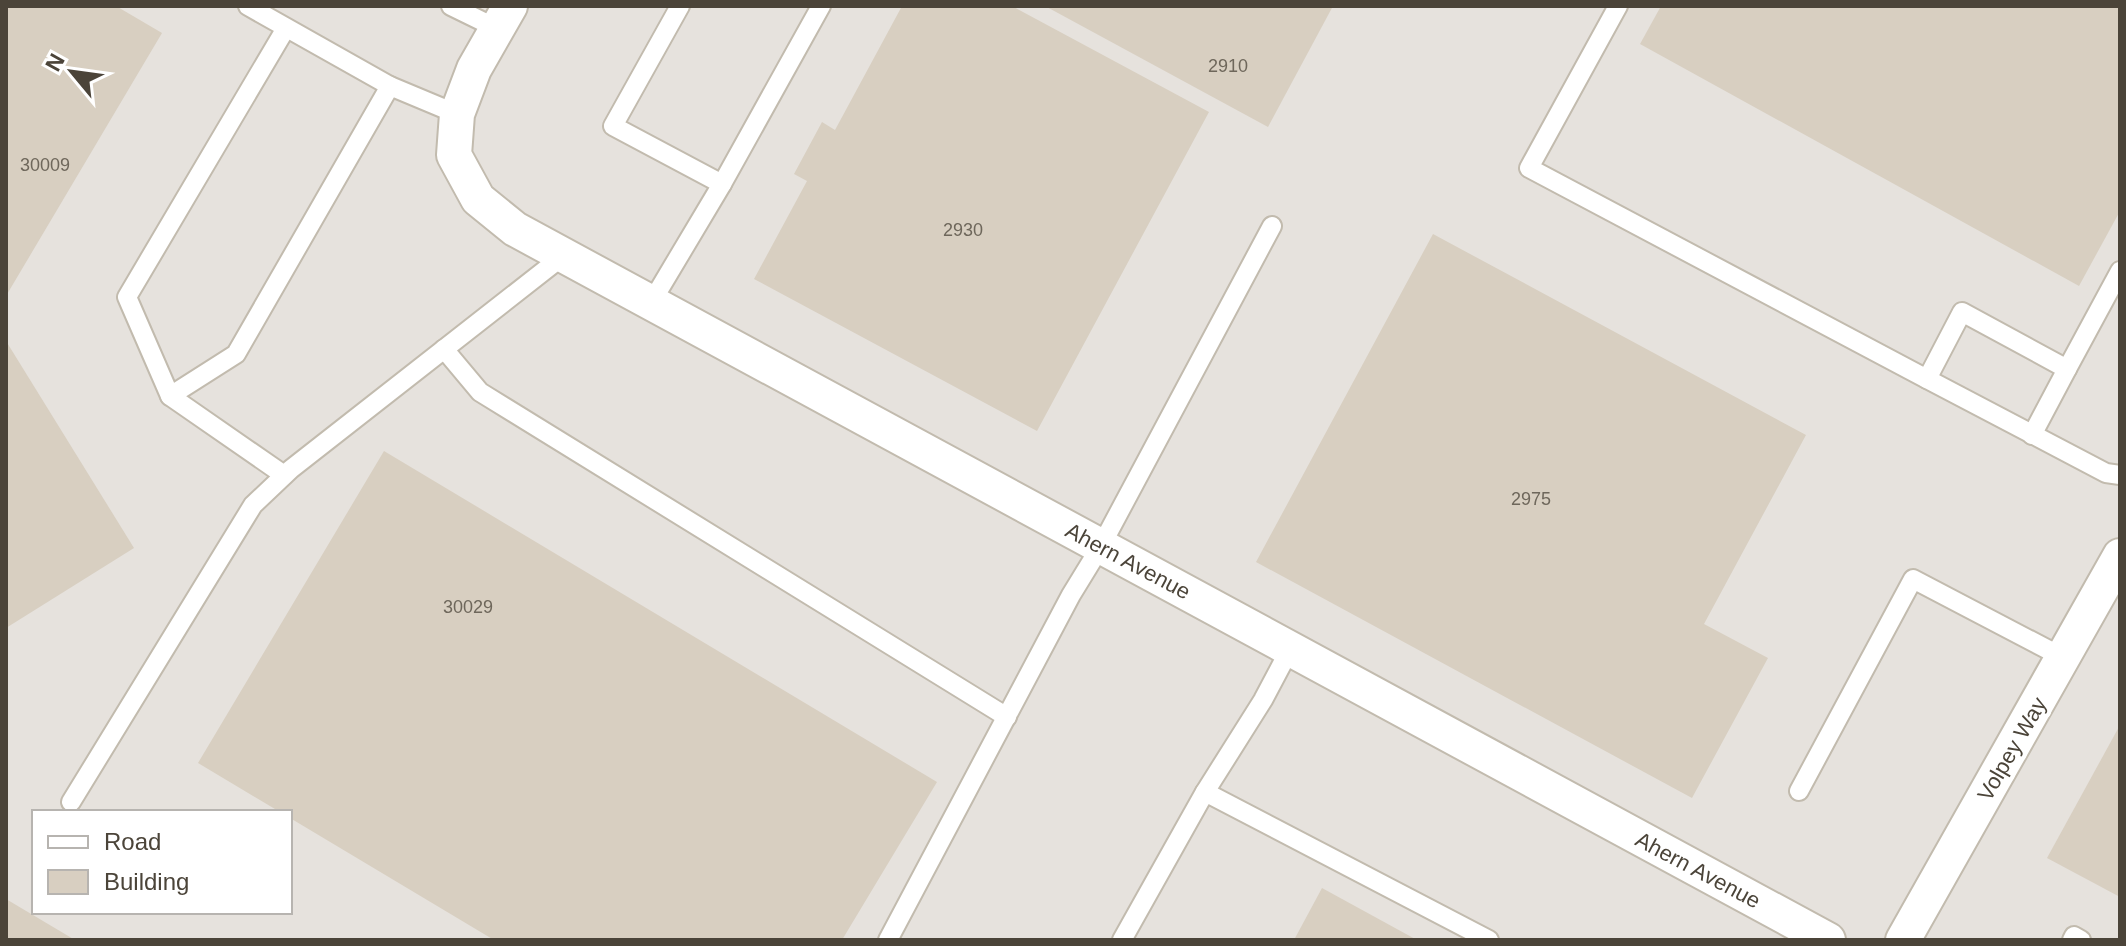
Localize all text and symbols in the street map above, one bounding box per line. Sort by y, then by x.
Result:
north arrow [32,32,112,112]
text: N [40,50,70,76]
house number: 2910 [1208,56,1248,76]
house number: 30009 [20,155,70,175]
house number: 2930 [943,220,983,240]
house number: 2975 [1511,489,1551,509]
street label: Ahern Avenue [1061,518,1195,604]
house number: 30029 [443,597,493,617]
street label: Volpey Way [1972,693,2052,805]
legend [32,810,292,914]
street label: Ahern Avenue [1631,827,1765,913]
text: Road [104,828,161,855]
text: Building [104,868,189,895]

